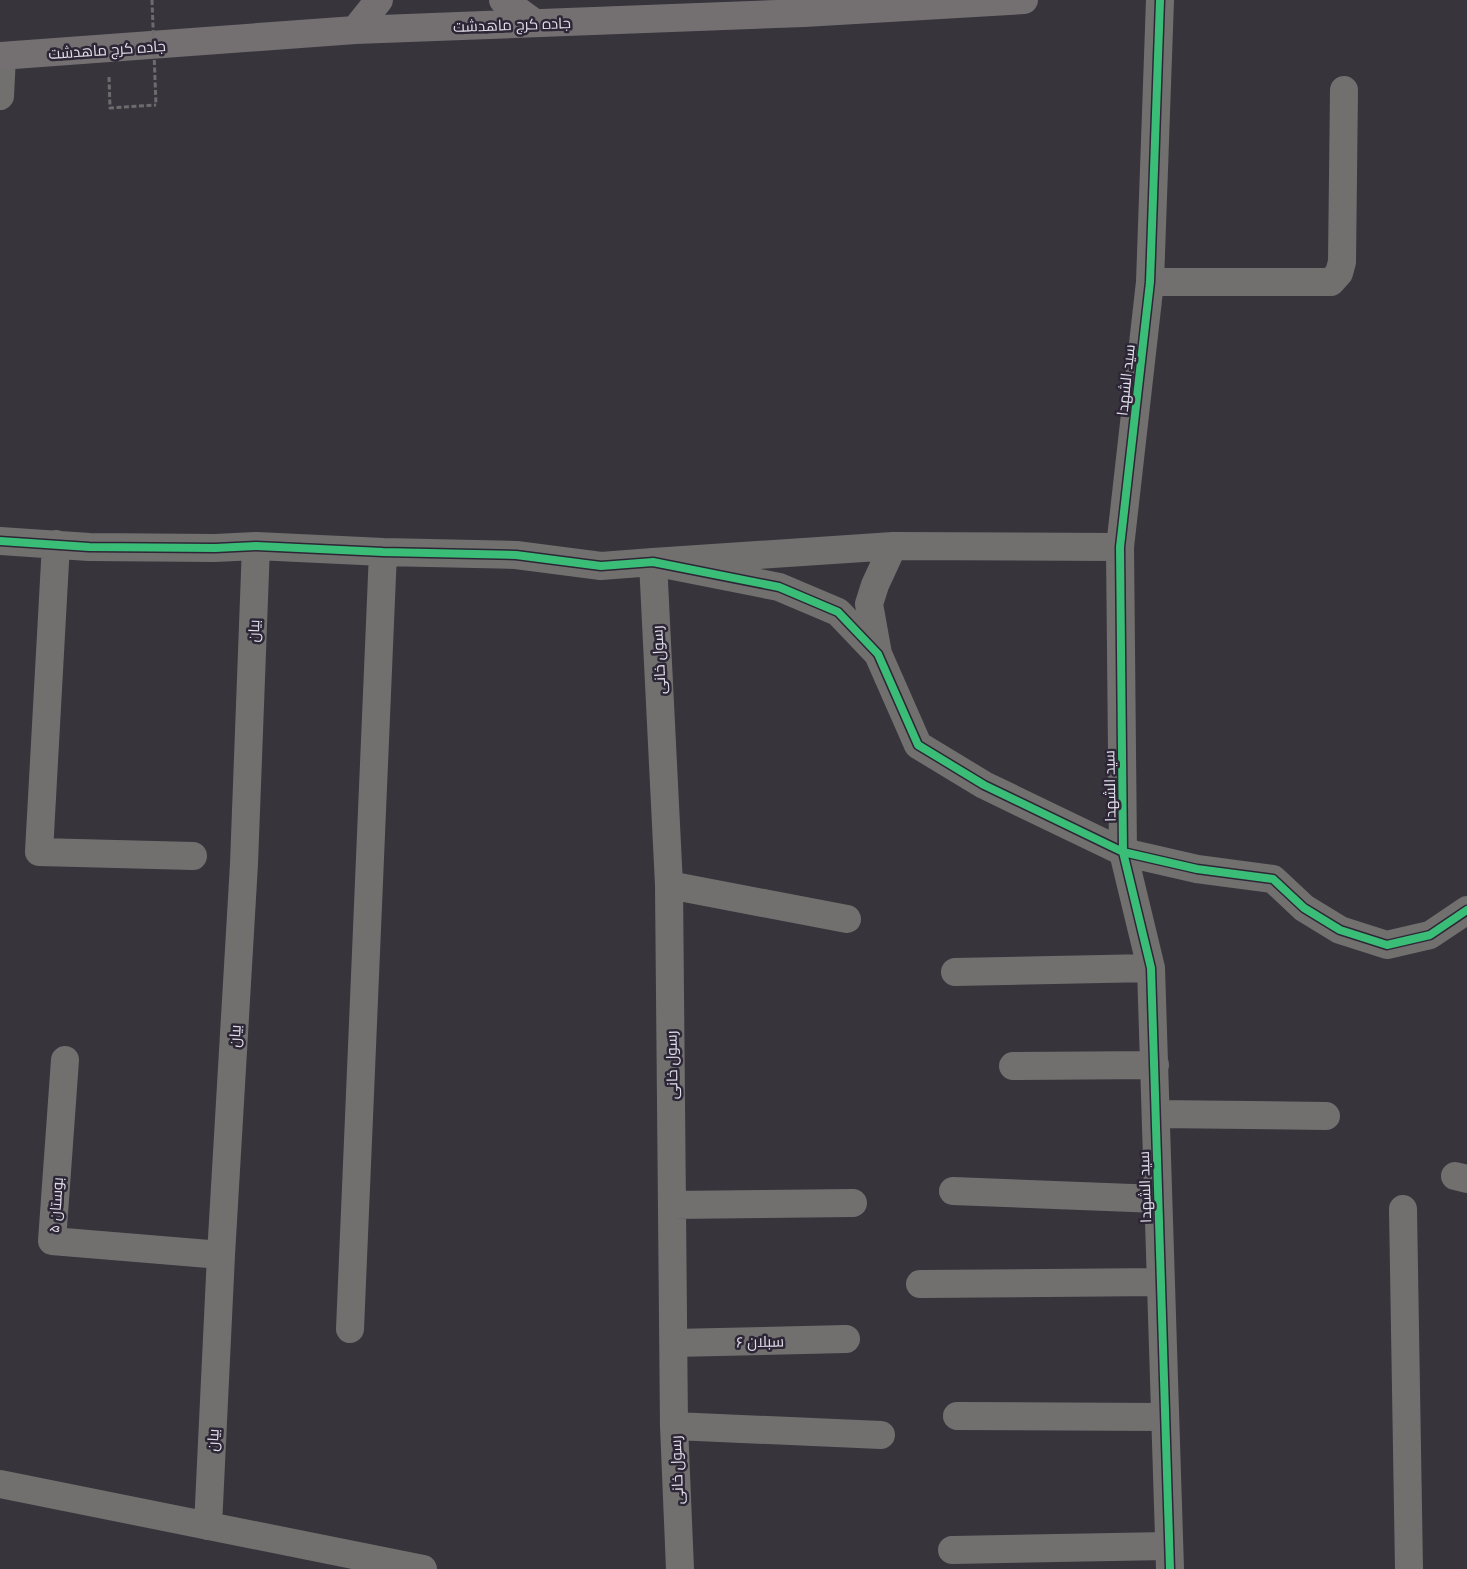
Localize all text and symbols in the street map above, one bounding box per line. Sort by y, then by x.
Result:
street label: جاده کرج ماهدشت [453,12,571,38]
street label: جاده کرج ماهدشت [48,35,167,65]
street label: سید الشهدا [1111,343,1140,417]
street label: بیان [243,619,264,643]
street label: رسول خانی [646,625,671,695]
street label: سید الشهدا [1098,750,1121,822]
street label: بیان [223,1024,246,1048]
street label: رسول خانی [660,1030,683,1100]
street label: سید الشهدا [1133,1151,1156,1223]
street label: بوستان ۵ [43,1176,68,1234]
street label: سبلان ۶ [736,1331,784,1352]
street label: بیان [201,1428,224,1452]
street label: رسول خانی [665,1435,688,1505]

